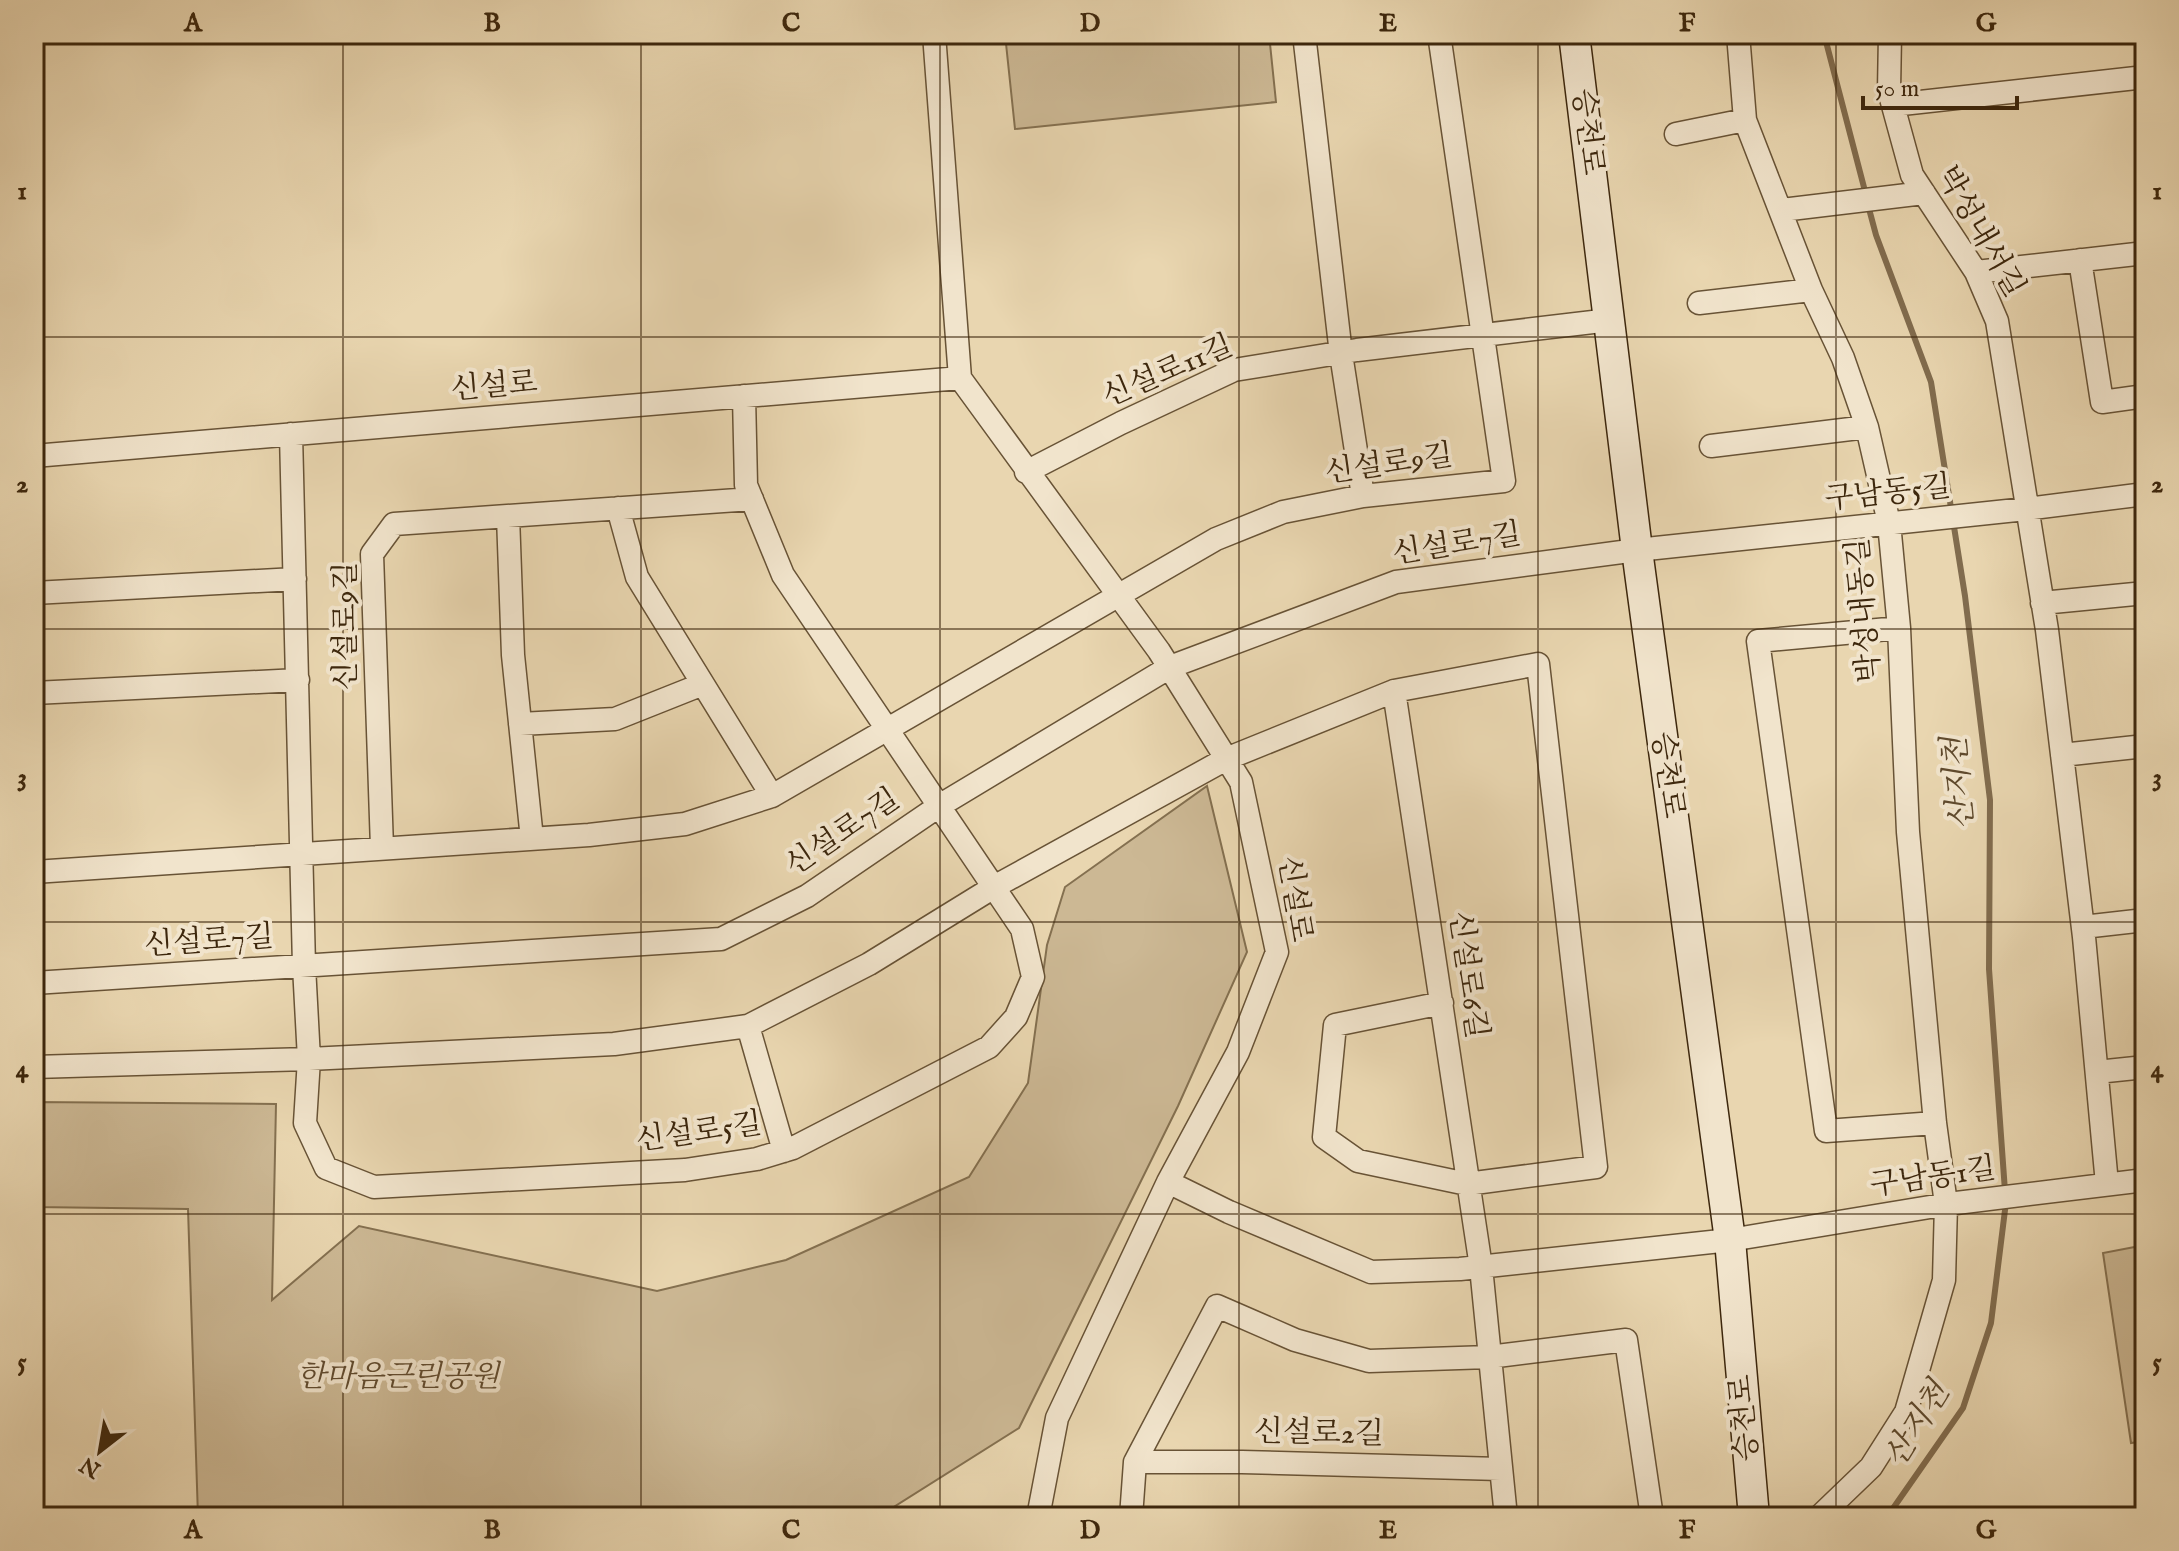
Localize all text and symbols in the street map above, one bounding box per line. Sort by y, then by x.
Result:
text: A [183,7,203,40]
text: B [483,7,501,40]
text: C [782,7,801,40]
text: D [1080,7,1101,40]
text: E [1379,7,1397,40]
text: F [1679,7,1696,40]
text: G [1976,7,1997,40]
scale bar [1863,60,2017,110]
text: 50 m [1875,74,1919,105]
street label: 승천로 [1563,87,1611,177]
street label: 박성내서길 [1927,160,2033,304]
text: 1 [17,175,27,208]
text: 1 [2152,175,2162,208]
street label: 신설로11길 [1097,327,1239,417]
street label: 신설로 [449,364,539,410]
street label: 신설로9길 [1322,437,1456,493]
text: 2 [16,468,28,501]
street label: 구남동5길 [1823,468,1953,520]
text: 2 [2151,468,2163,501]
street label: 신설로7길 [1390,516,1524,574]
street label: 박성내동길 [1840,536,1890,684]
street label: 신설로9길 [328,561,366,691]
street label: 승천로 [1642,729,1692,821]
water label: 산지천 [1935,733,1984,831]
text: 3 [17,761,27,794]
text: 3 [2152,761,2162,794]
street label: 신설로7길 [779,781,907,885]
street label: 신설로 [1268,853,1320,945]
street label: 신설로6길 [1439,909,1495,1041]
street label: 신설로7길 [143,919,275,965]
text: 4 [16,1053,30,1086]
text: 4 [2151,1053,2165,1086]
street label: 신설로5길 [634,1105,764,1161]
street label: 구남동1길 [1867,1150,1999,1206]
text: 5 [17,1346,27,1379]
text: 5 [2152,1346,2162,1379]
park label: 한마음근린공원 [297,1359,501,1397]
street label: 승천로 [1722,1373,1768,1463]
water label: 산지천 [1876,1373,1961,1475]
north arrow [60,1411,140,1491]
street label: 신설로2길 [1254,1414,1384,1454]
text: N [75,1450,107,1484]
text: A [183,1514,203,1547]
text: B [483,1514,501,1547]
text: C [782,1514,801,1547]
text: D [1080,1514,1101,1547]
text: E [1379,1514,1397,1547]
text: F [1679,1514,1696,1547]
text: G [1976,1514,1997,1547]

